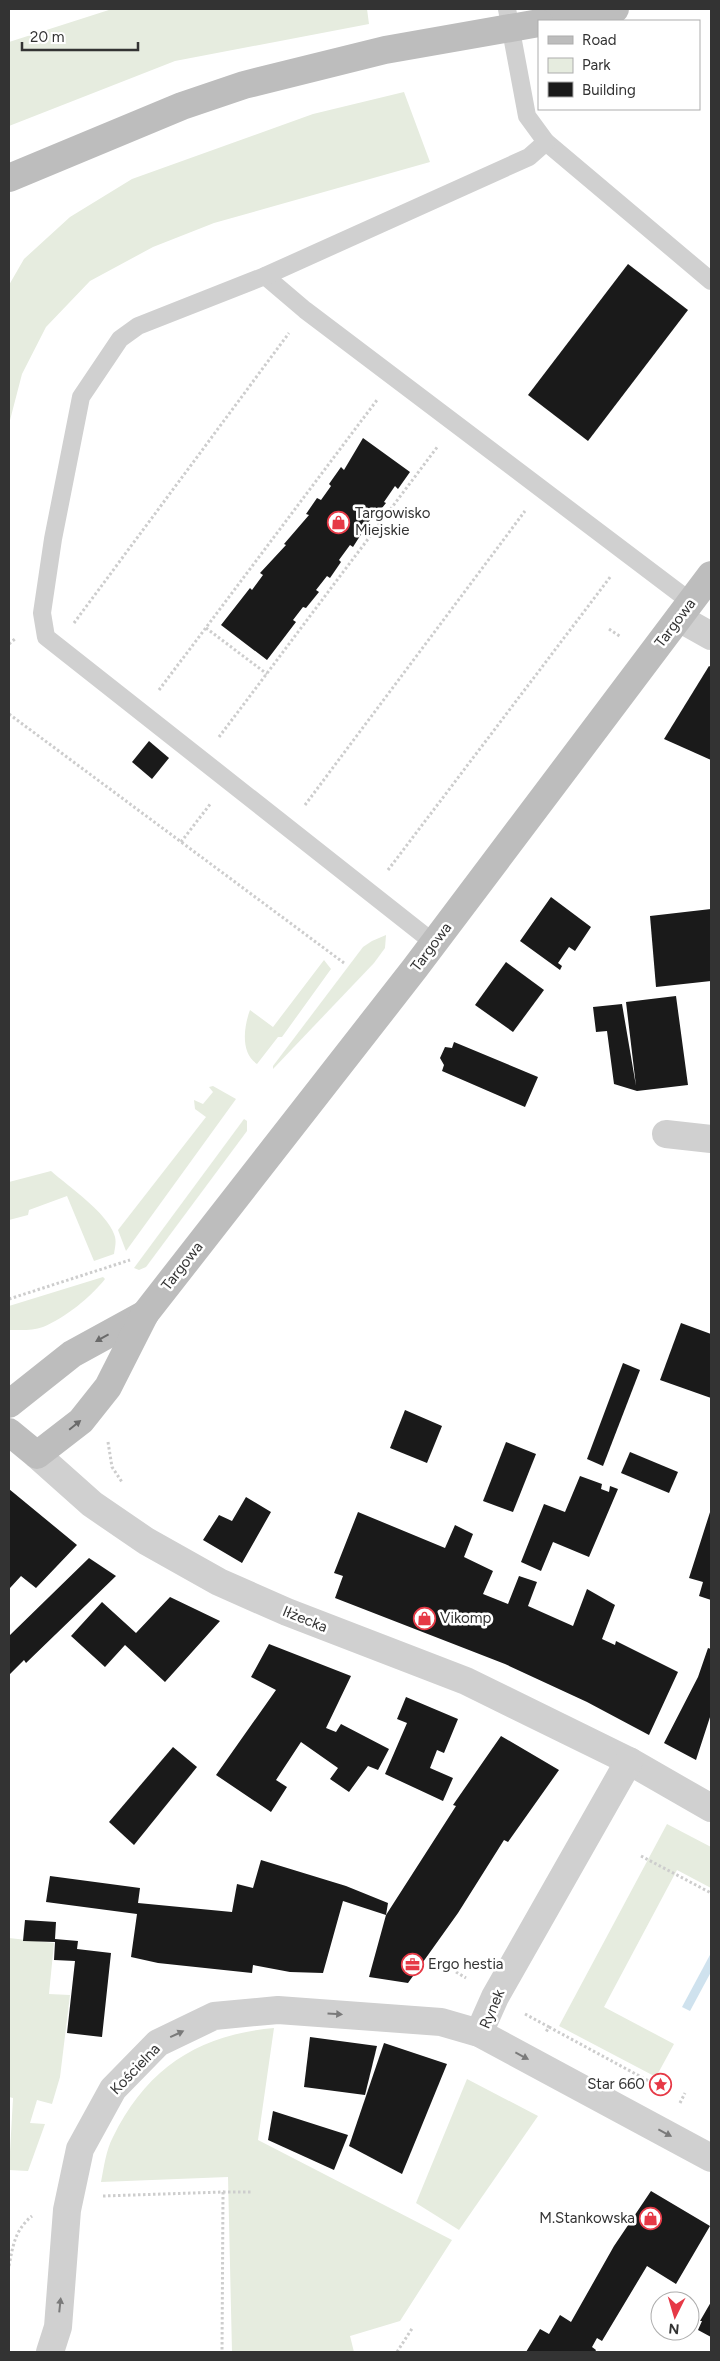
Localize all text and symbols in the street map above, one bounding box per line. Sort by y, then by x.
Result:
scale bar [22,20,139,52]
legend [538,20,700,110]
text: 20 m [30,28,64,46]
text: Road [582,31,617,49]
text: Park [582,56,611,74]
text: Building [582,81,636,99]
place label: Targowisko Miejskie [355,504,431,539]
shop icon: Targowisko Miejskie [327,510,351,534]
street label: Targowa [651,595,699,651]
street label: Targowa [407,919,455,975]
street label: Targowa [157,1238,207,1294]
one-way arrow [95,1333,109,1342]
one-way arrow [68,1420,81,1431]
street label: Iłżecka [280,1602,330,1636]
shop icon: Vikomp [412,1606,436,1630]
place label: Vikomp [440,1609,491,1627]
office icon: Ergo hestia [400,1952,424,1976]
place label: Ergo hestia [428,1955,504,1973]
street label: Rynek [476,1986,509,2031]
one-way arrow [327,2011,343,2019]
one-way arrow [170,2030,184,2038]
street label: Kościelna [106,2040,164,2098]
one-way arrow [515,2052,530,2060]
place icon: Star 660 [649,2072,673,2096]
place label: Star 660 [587,2075,645,2093]
one-way arrow [658,2129,673,2137]
shop icon: M.Stankowska [639,2206,663,2230]
place label: M.Stankowska [539,2209,635,2227]
north arrow [650,2291,700,2341]
one-way arrow [56,2297,64,2313]
text: N [668,2320,680,2337]

